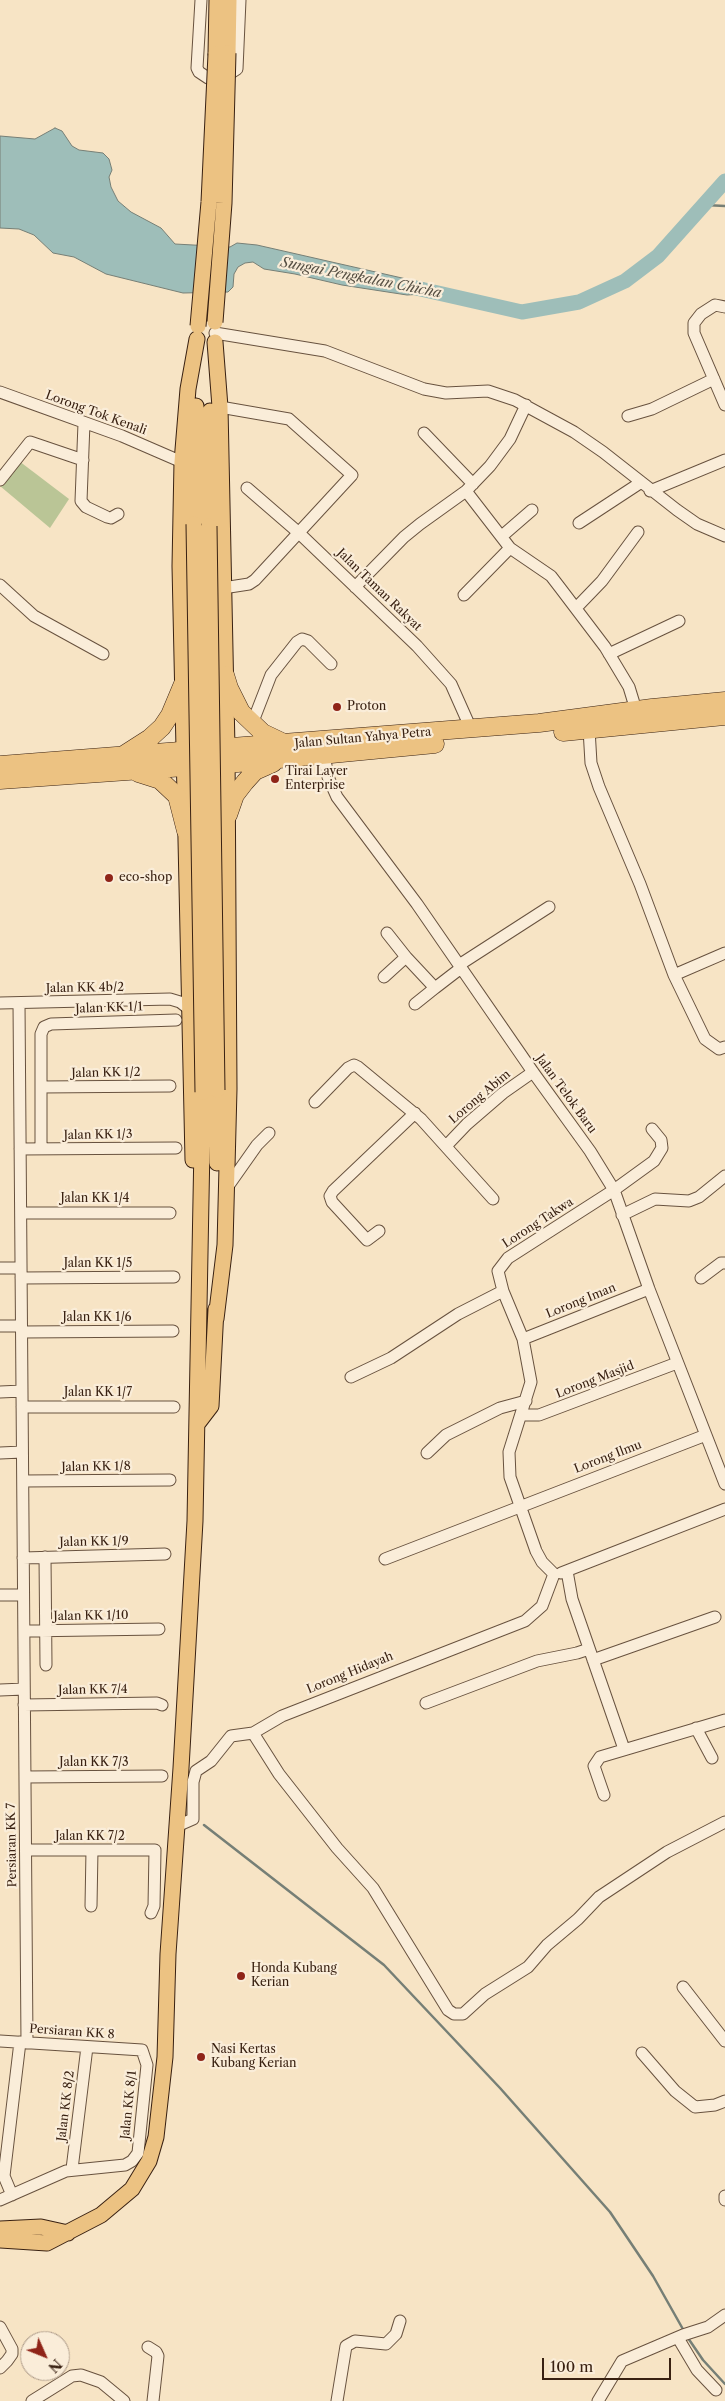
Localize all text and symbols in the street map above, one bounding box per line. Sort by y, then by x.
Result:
water label: Sungai Pengkalan Chicha [279,254,443,302]
street label: Lorong Tok Kenali [43,388,149,438]
street label: Jalan Taman Rakyat [334,546,424,634]
place label: Proton [347,700,386,714]
marker: Proton [331,701,343,713]
street label: Jalan Sultan Yahya Petra [294,725,432,751]
place label: Tirai Layer Enterprise [285,765,348,793]
marker: Tirai Layer Enterprise [269,773,281,785]
place label: eco-shop [119,871,172,885]
marker: eco-shop [103,872,115,884]
street label: Jalan KK 4b/2 [46,980,124,996]
street label: Jalan KK 1/1 [75,1000,143,1016]
street label: Jalan Telok Baru [533,1052,599,1136]
street label: Jalan KK 1/2 [71,1065,141,1081]
street label: Lorong Abim [446,1067,514,1127]
street label: Jalan KK 1/3 [63,1127,133,1143]
street label: Jalan KK 1/4 [61,1192,129,1206]
street label: Lorong Takwa [500,1195,576,1251]
street label: Jalan KK 1/5 [64,1257,132,1271]
street label: Lorong Iman [544,1280,618,1322]
street label: Jalan KK 1/6 [62,1311,132,1325]
street label: Lorong Masjid [554,1359,636,1401]
street label: Jalan KK 1/7 [64,1386,132,1400]
street label: Lorong Ilmu [572,1438,644,1476]
street label: Jalan KK 1/8 [61,1459,131,1475]
street label: Jalan KK 1/9 [59,1534,129,1550]
street label: Jalan KK 1/10 [53,1608,129,1624]
street label: Lorong Hidayah [305,1649,395,1697]
street label: Jalan KK 7/4 [58,1682,128,1698]
street label: Jalan KK 7/3 [59,1756,129,1770]
street label: Persiaran KK 7 [4,1803,20,1887]
street label: Jalan KK 7/2 [55,1830,125,1844]
place label: Honda Kubang Kerian [251,1962,337,1990]
marker: Honda Kubang Kerian [235,1970,247,1982]
street label: Persiaran KK 8 [29,2022,115,2042]
place label: Nasi Kertas Kubang Kerian [211,2043,297,2071]
marker: Nasi Kertas Kubang Kerian [195,2051,207,2063]
street label: Jalan KK 8/2 [55,2070,77,2142]
street label: Jalan KK 8/1 [118,2070,140,2140]
north arrow [20,2331,70,2381]
scale bar [545,2348,674,2380]
text: N [44,2355,66,2376]
text: 100 m [550,2357,593,2376]

